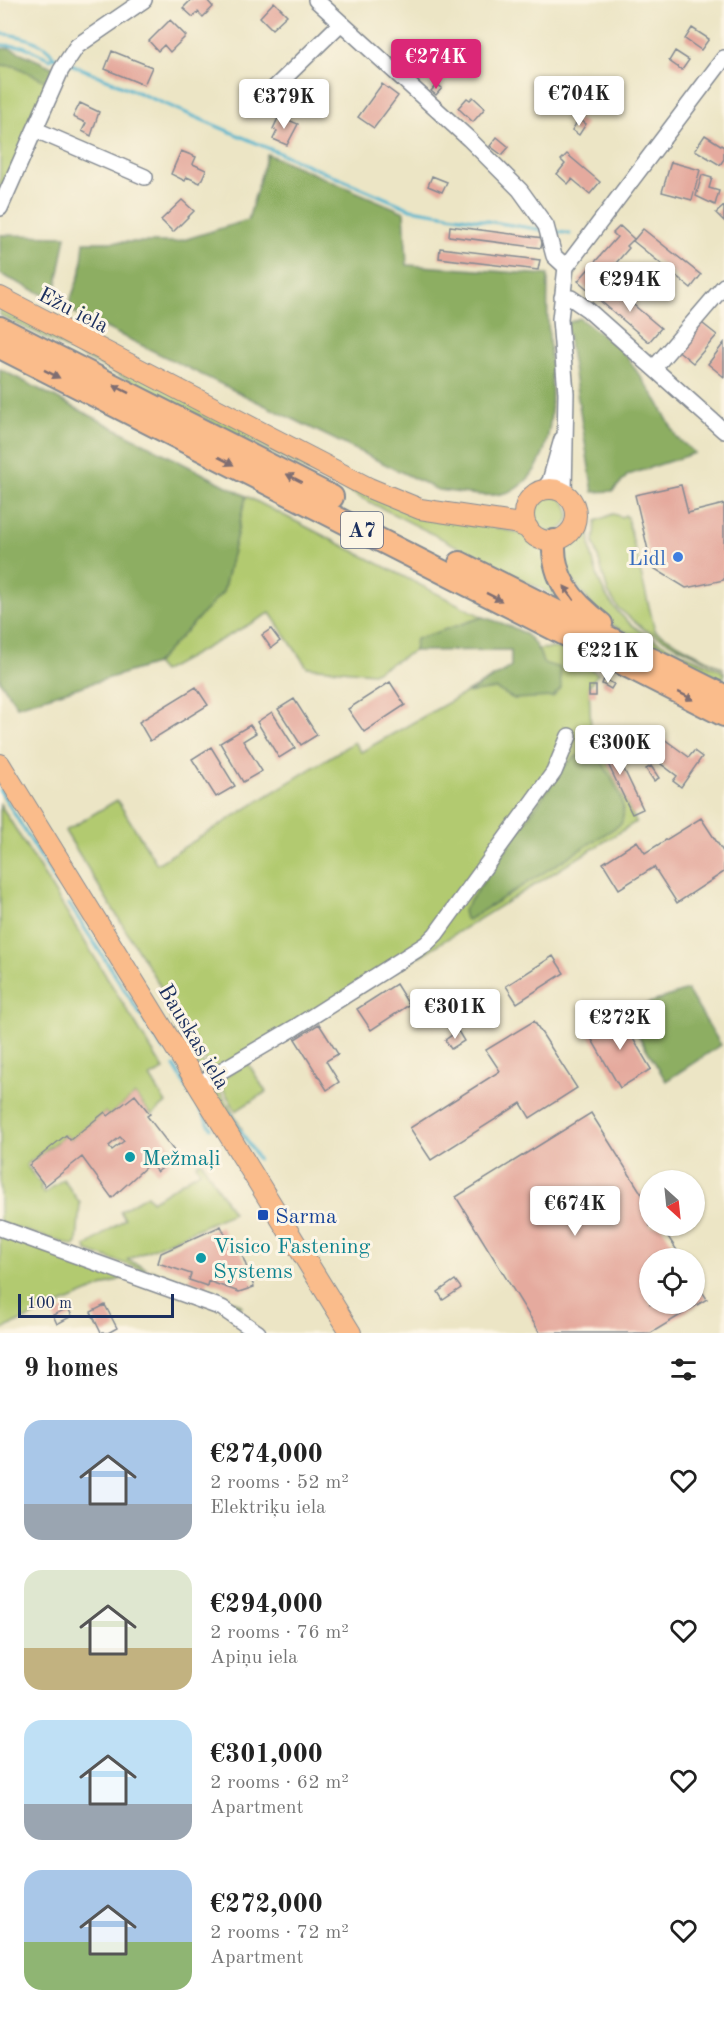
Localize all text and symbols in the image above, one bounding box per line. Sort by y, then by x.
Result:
pin: €274K [394,39,478,90]
text: €274K [405,48,467,68]
pin: €704K [537,76,621,127]
pin: €379K [242,79,326,130]
text: €704K [548,85,610,105]
text: €379K [253,88,315,108]
pin: €294K [588,262,672,313]
text: €294K [599,271,661,291]
street label: Ežu iela [34,284,112,338]
one-way arrow [44,369,61,378]
one-way arrow [112,384,129,394]
one-way arrow [218,457,235,466]
one-way arrow [286,473,303,483]
road number: A7 [341,512,383,548]
place label: Lidl [628,548,666,570]
marker: Lidl [671,550,685,564]
one-way arrow [563,586,575,602]
one-way arrow [485,593,502,602]
pin: €221K [566,633,650,684]
text: €221K [577,642,639,662]
one-way arrow [677,690,695,700]
pin: €300K [578,725,662,776]
text: €300K [589,734,651,754]
street label: Bauskas iela [153,981,233,1093]
pin: €301K [413,989,497,1040]
text: €301K [424,998,486,1018]
pin: €272K [578,1000,662,1051]
text: €272K [589,1009,651,1029]
place label: Mežmaļi [142,1148,221,1171]
marker: Mežmaļi [123,1150,137,1164]
north arrow [639,1170,705,1236]
map controls [639,1170,705,1314]
pin: €674K [533,1186,617,1237]
text: €674K [544,1195,606,1215]
place label: Sarma [275,1206,337,1228]
marker: Sarma [256,1208,270,1222]
place label: Visico Fastening Systems [213,1236,371,1283]
button: locate [639,1248,705,1314]
marker: Visico Fastening Systems [194,1251,208,1265]
scale bar [18,1291,174,1318]
text: 100 m [27,1296,72,1312]
icon: filters [667,1353,700,1386]
text: 9 homes [24,1356,118,1382]
text: €274,000 [210,1442,323,1468]
icon: home [72,1444,144,1516]
icon: heart [667,1464,700,1497]
text: 2 rooms · 52 m² [210,1473,349,1493]
text: Elektriķu iela [210,1498,326,1518]
text: €294,000 [210,1592,323,1618]
icon: home [72,1594,144,1666]
icon: heart [667,1614,700,1647]
text: 2 rooms · 76 m² [210,1623,349,1643]
text: Apiņu iela [210,1648,298,1668]
text: €301,000 [210,1742,323,1768]
icon: home [72,1744,144,1816]
icon: heart [667,1764,700,1797]
text: 2 rooms · 62 m² [210,1773,349,1793]
text: Apartment [210,1798,304,1818]
text: €272,000 [210,1892,323,1918]
icon: home [72,1894,144,1966]
icon: heart [667,1914,700,1947]
text: 2 rooms · 72 m² [210,1923,349,1943]
text: Apartment [210,1948,304,1968]

